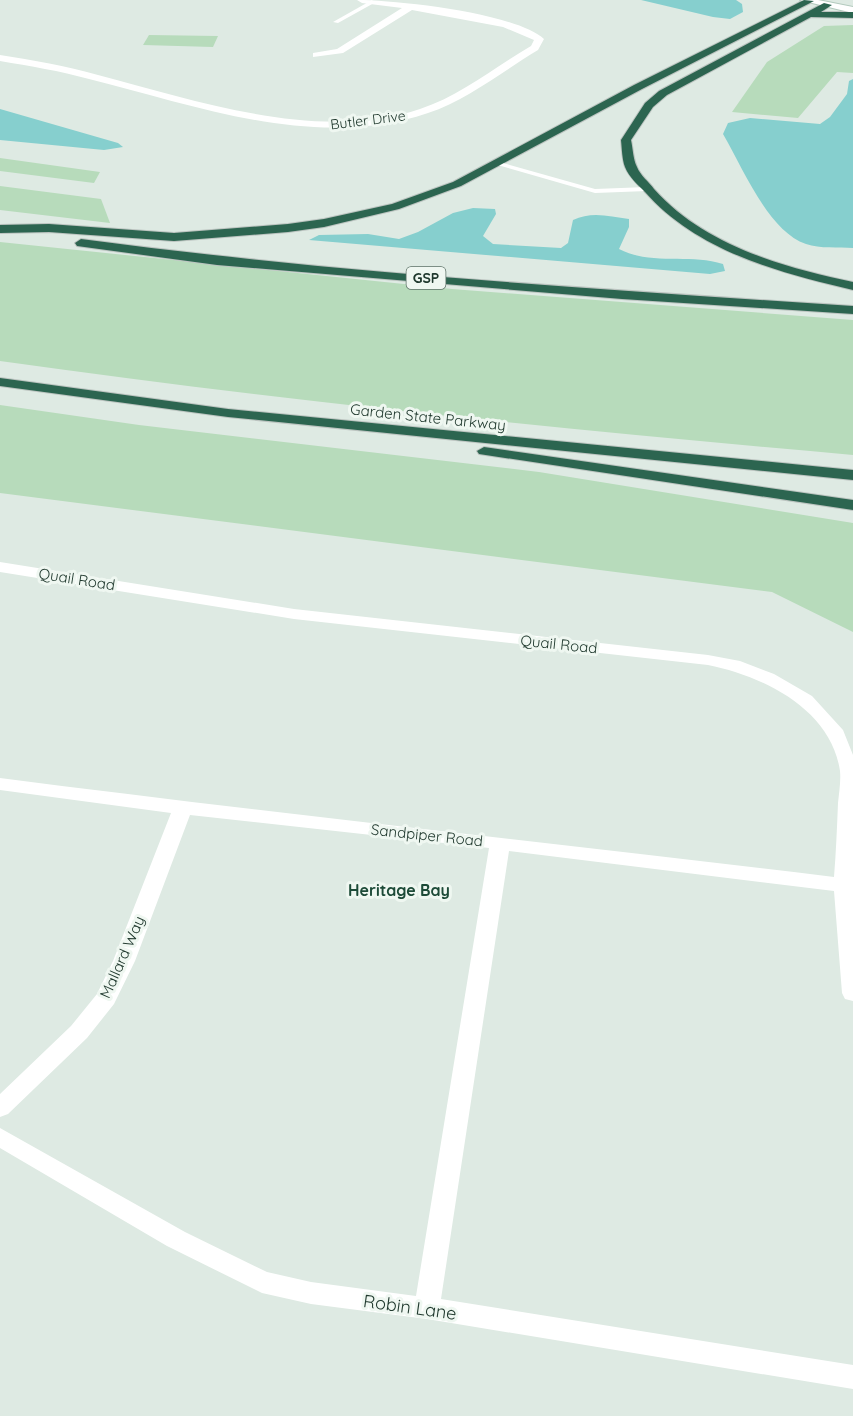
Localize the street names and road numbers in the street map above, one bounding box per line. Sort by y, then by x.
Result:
street label: Butler Drive [329,106,407,134]
road number: GSP [406,267,446,289]
street label: Garden State Parkway [349,399,507,435]
street label: Quail Road [37,564,117,594]
street label: Quail Road [520,631,598,657]
street label: Sandpiper Road [370,820,484,850]
street label: Mallard Way [95,913,149,1001]
street label: Robin Lane [362,1289,458,1325]

